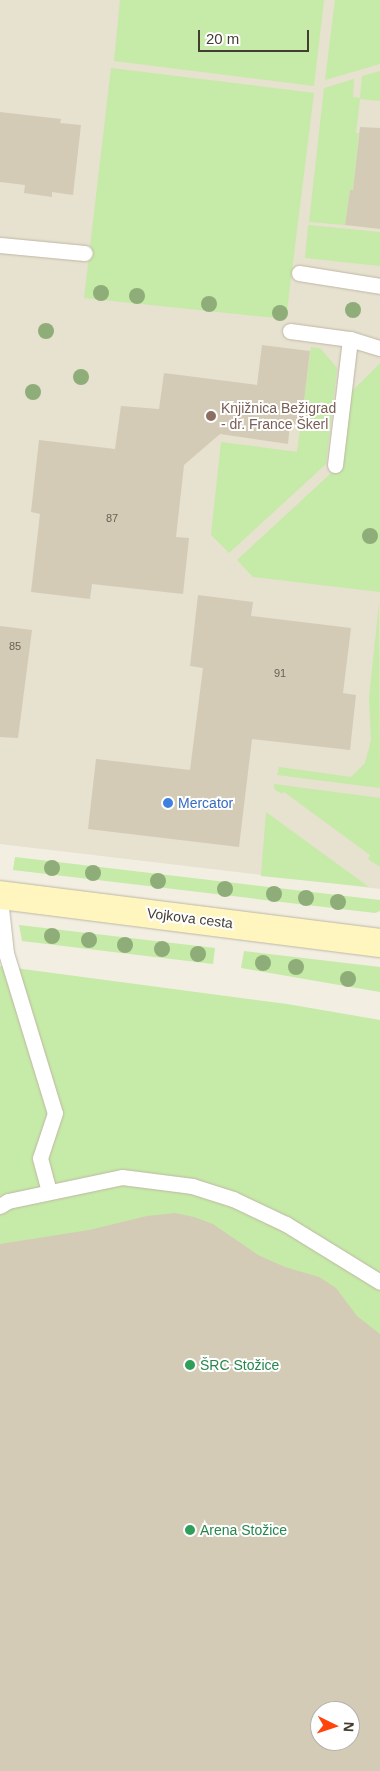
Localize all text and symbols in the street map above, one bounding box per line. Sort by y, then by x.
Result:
scale bar [200,20,311,52]
text: 20 m [206,30,239,47]
place label: Knjižnica Bežigrad - dr. France Škerl [221,400,336,432]
marker: Knjižnica Bežigrad - dr. France Škerl [205,410,217,422]
house number: 87 [106,511,118,525]
house number: 85 [9,639,21,653]
house number: 91 [274,666,286,680]
place label: Mercator [178,795,233,811]
marker: Mercator [162,797,174,809]
street label: Vojkova cesta [146,904,234,932]
place label: ŠRC Stožice [200,1357,279,1373]
marker: ŠRC Stožice [184,1359,196,1371]
place label: Arena Stožice [200,1522,287,1538]
marker: Arena Stožice [184,1524,196,1536]
north arrow [310,1701,360,1751]
text: N [341,1721,357,1733]

